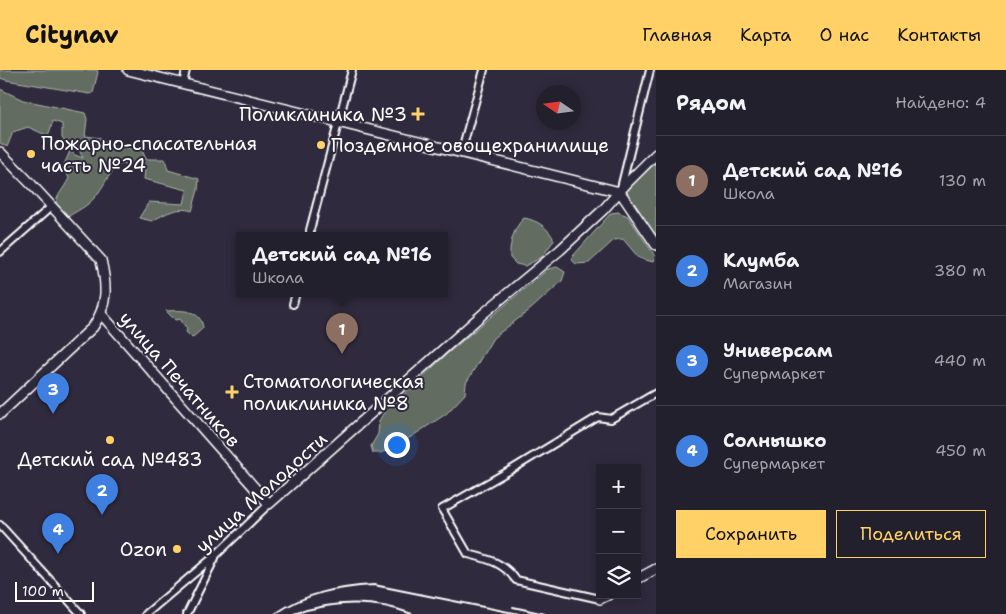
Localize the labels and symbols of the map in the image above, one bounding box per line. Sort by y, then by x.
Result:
north arrow [536,85,581,130]
place label: Поликлиника №3 [239,102,407,127]
marker: Поликлиника №3 [411,107,425,121]
place label: Пожарно-спасательная часть №24 [41,131,257,178]
place label: Поздемное овощехранилище [331,133,609,158]
marker: Поздемное овощехранилище [315,139,327,151]
marker: Пожарно-спасательная часть №24 [25,148,37,160]
street label: улица Печатников [114,306,246,453]
pin: 1 [326,313,358,354]
place label: Стоматологическая поликлиника №8 [243,369,424,416]
pin: 3 [37,373,69,414]
marker: Стоматологическая поликлиника №8 [225,385,239,399]
street label: улица Молодости [190,427,332,558]
your location [384,432,410,458]
marker: Детский сад №483 [104,434,116,446]
place label: Детский сад №483 [18,447,202,472]
pin: 2 [86,474,118,515]
pin: 4 [42,513,74,554]
place label: Ozon [120,537,167,562]
marker: Ozon [171,543,183,555]
scale bar [15,579,94,602]

